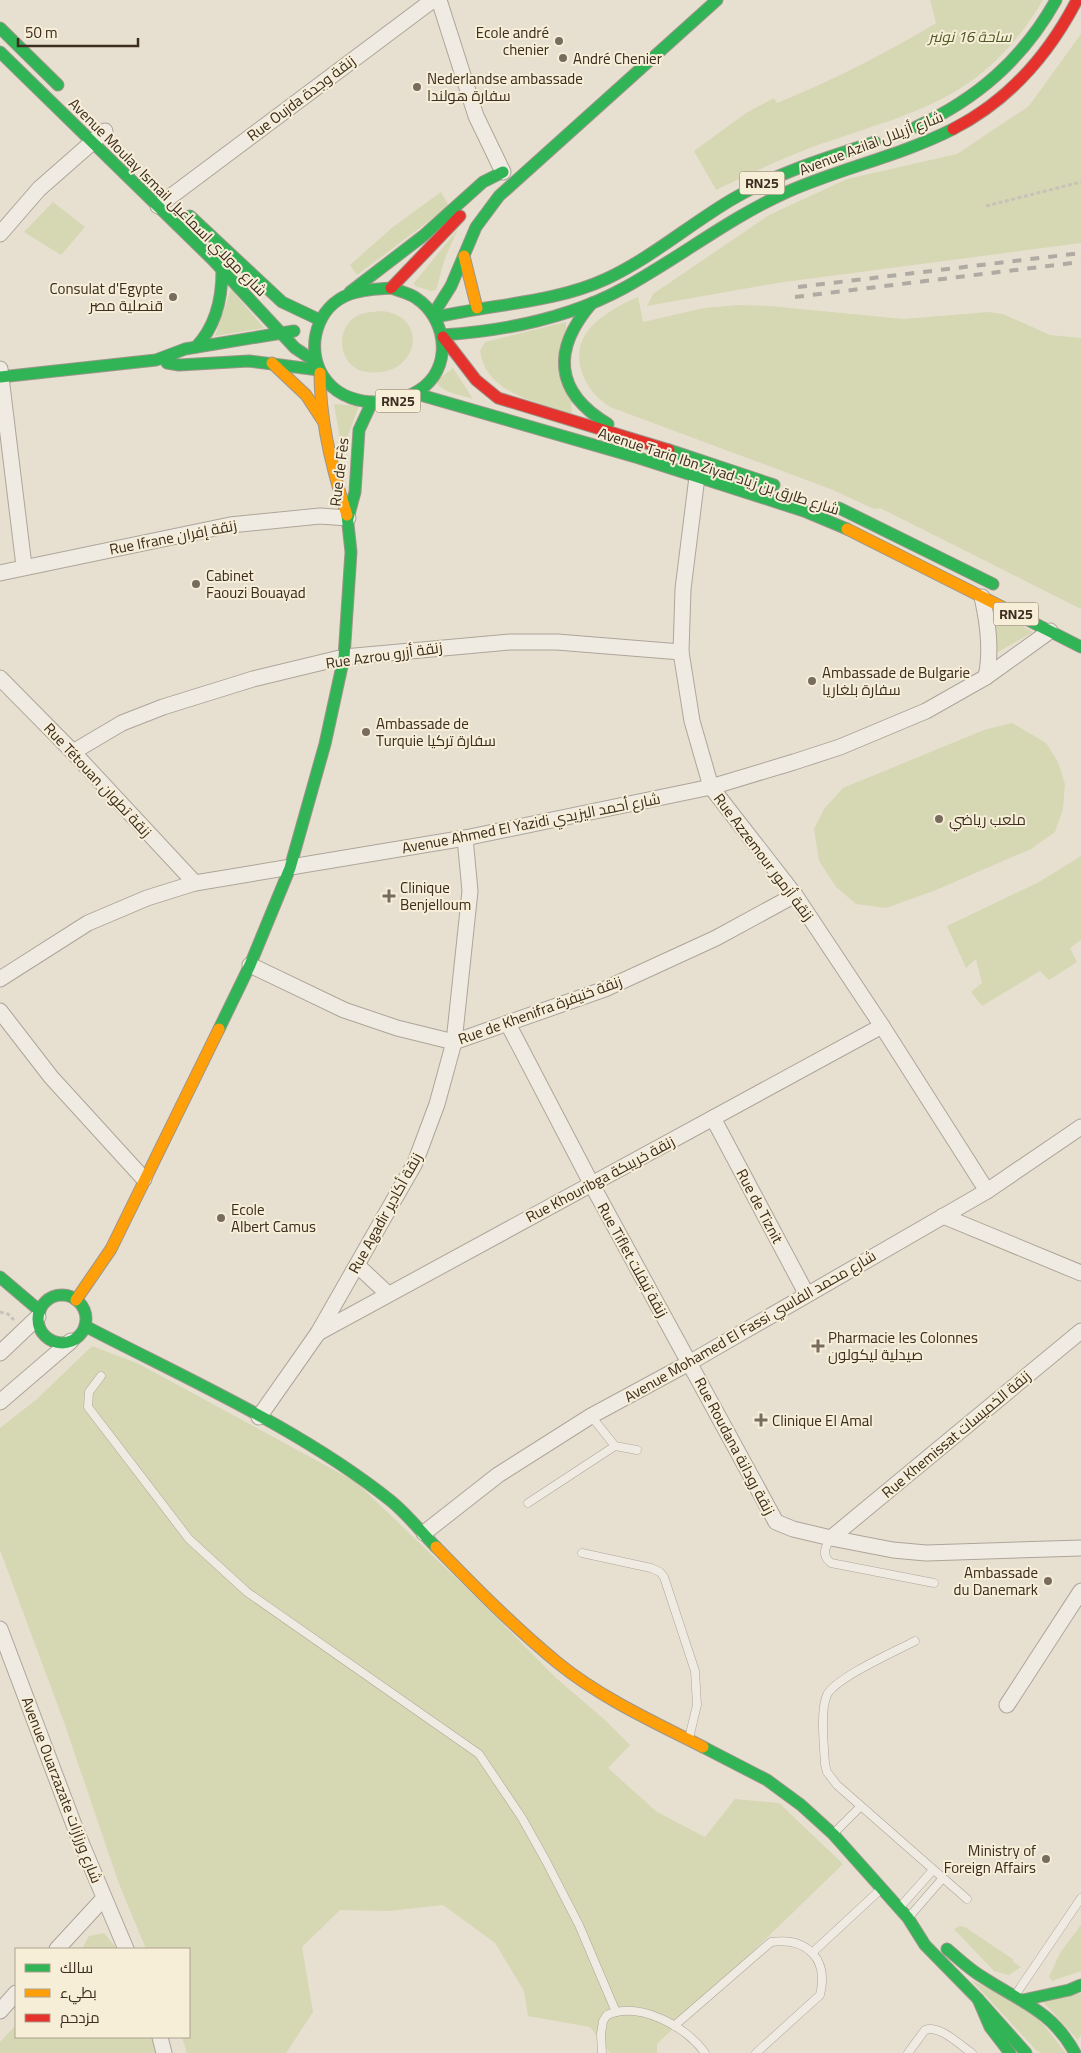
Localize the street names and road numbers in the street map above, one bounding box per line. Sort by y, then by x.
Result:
street label: Rue Oujda زنقة وجدة [240,47,362,149]
street label: Avenue Moulay Ismail شارع مولاي اسماعيل [61,90,275,304]
street label: Avenue Azilal شارع أزيلال [794,102,948,184]
road number: RN25 [740,172,784,194]
road number: RN25 [376,390,420,412]
street label: Avenue Tariq Ibn Ziyad شارع طارق بن زياد [595,418,843,524]
street label: Rue de Fès [320,436,358,508]
street label: Rue Ifrane زنقة إفران [107,510,239,564]
road number: RN25 [994,602,1038,626]
street label: Rue Azrou زنقة أزرو [324,632,444,678]
street label: Rue Tétouan زنقة تطوان [36,715,160,845]
street label: Avenue Ahmed El Yazidi شارع أحمد اليزيدي [399,784,663,862]
street label: Rue Azzemour زنقة أزمور [706,786,822,928]
street label: Rue de Khenifra زنقة خنيفرة [454,967,626,1053]
street label: Rue Khouribga زنقة خريبكة [520,1127,680,1231]
street label: Rue Agadir زنقة أكادير [340,1147,430,1279]
street label: Rue de Tiznit [728,1163,792,1249]
street label: Rue Tiflet زنقة تيفلت [589,1197,677,1323]
street label: Avenue Mohamed El Fassi شارع محمد الفاسي [618,1242,882,1410]
street label: Rue Khemissat زنقة الخميسات [874,1362,1038,1506]
street label: Rue Roudana زنقة رودانة [686,1372,784,1520]
street label: Avenue Ouarzazate شارع ورزازات [13,1692,111,1888]

